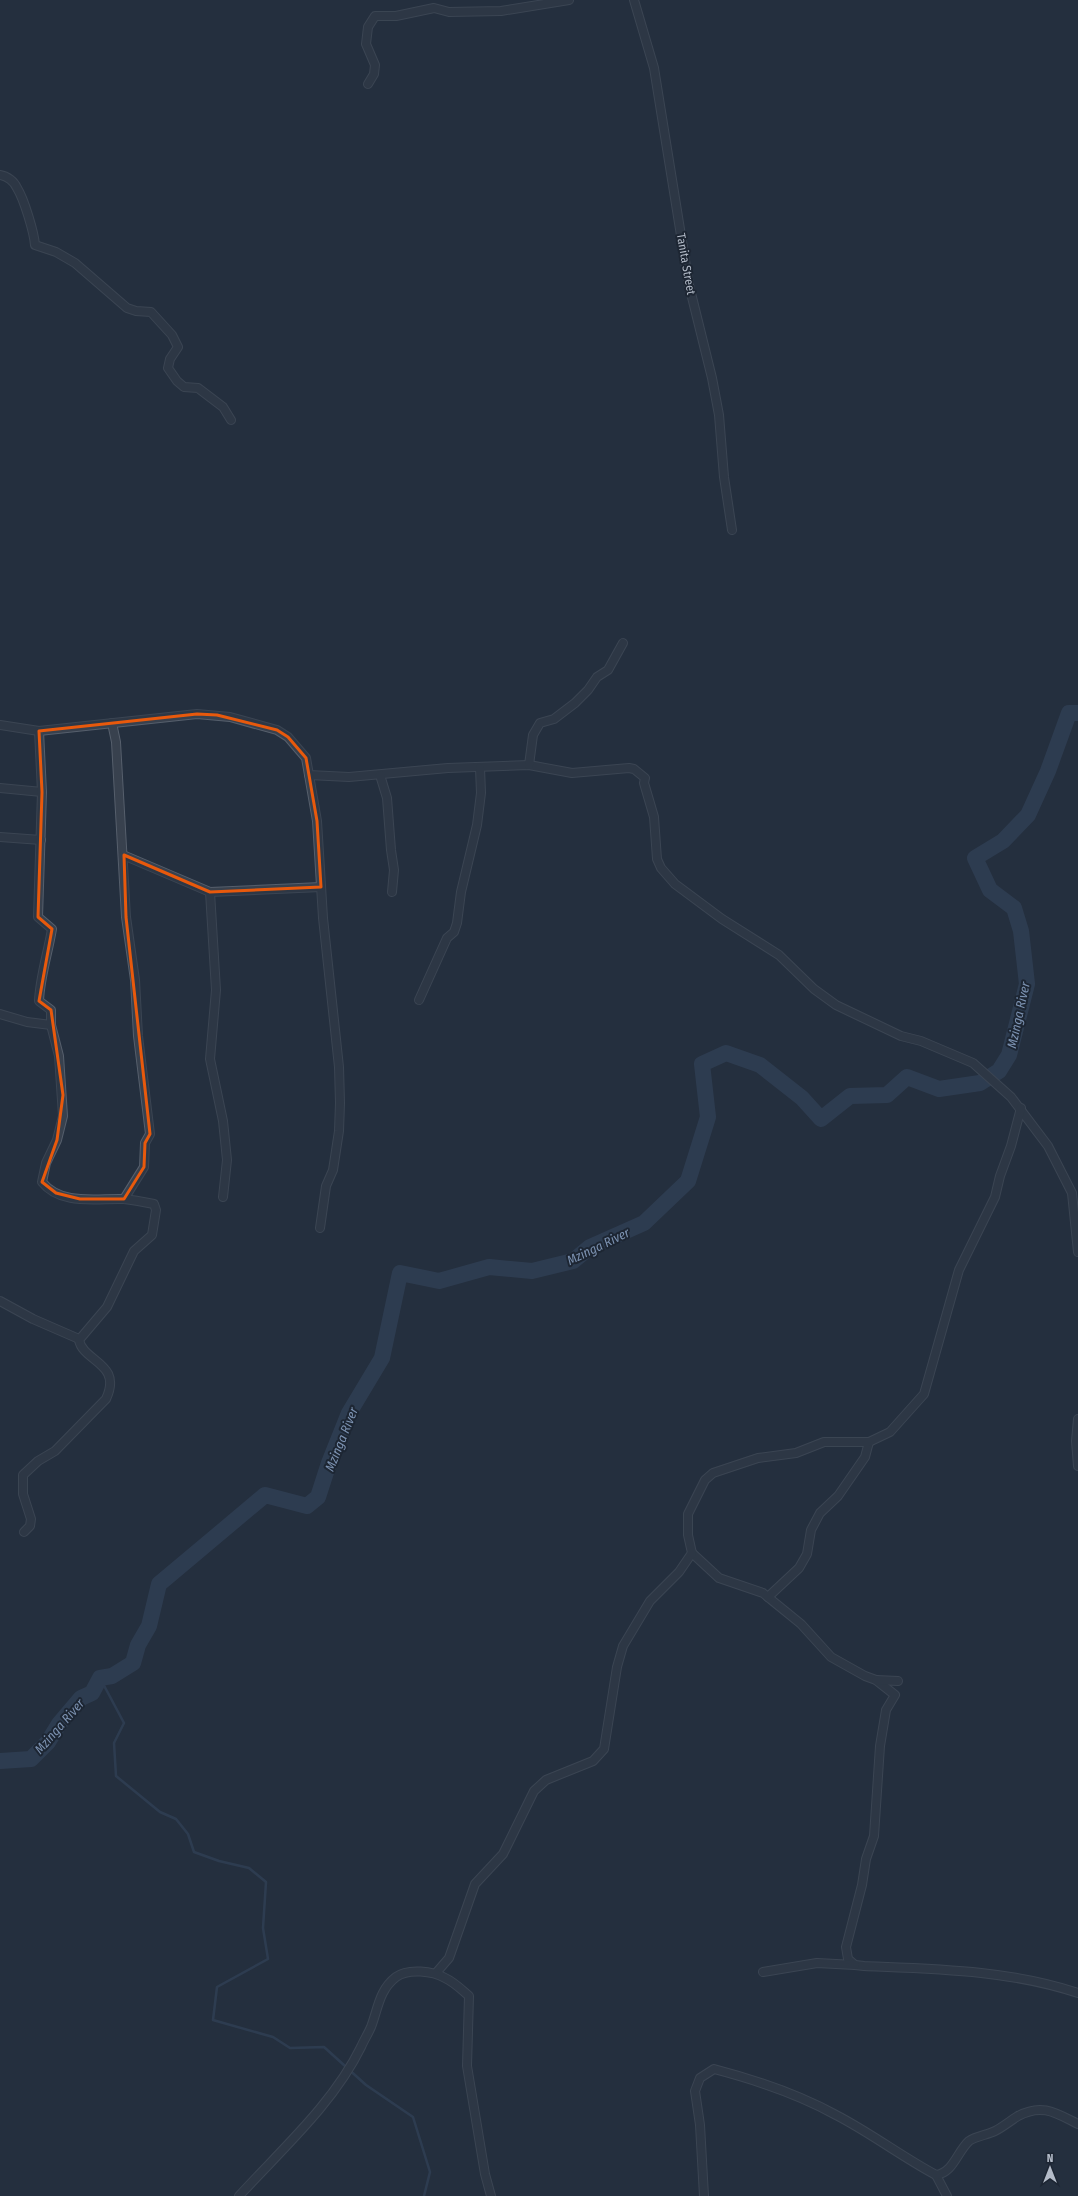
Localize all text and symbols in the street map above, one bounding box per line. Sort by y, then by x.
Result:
street label: Tanita Street [674,232,698,296]
water label: Mzinga River [1004,980,1033,1050]
water label: Mzinga River [565,1225,632,1268]
water label: Mzinga River [322,1405,361,1473]
water label: Mzinga River [32,1696,88,1757]
north arrow [1030,2148,1070,2188]
text: N [1047,2152,1053,2165]

